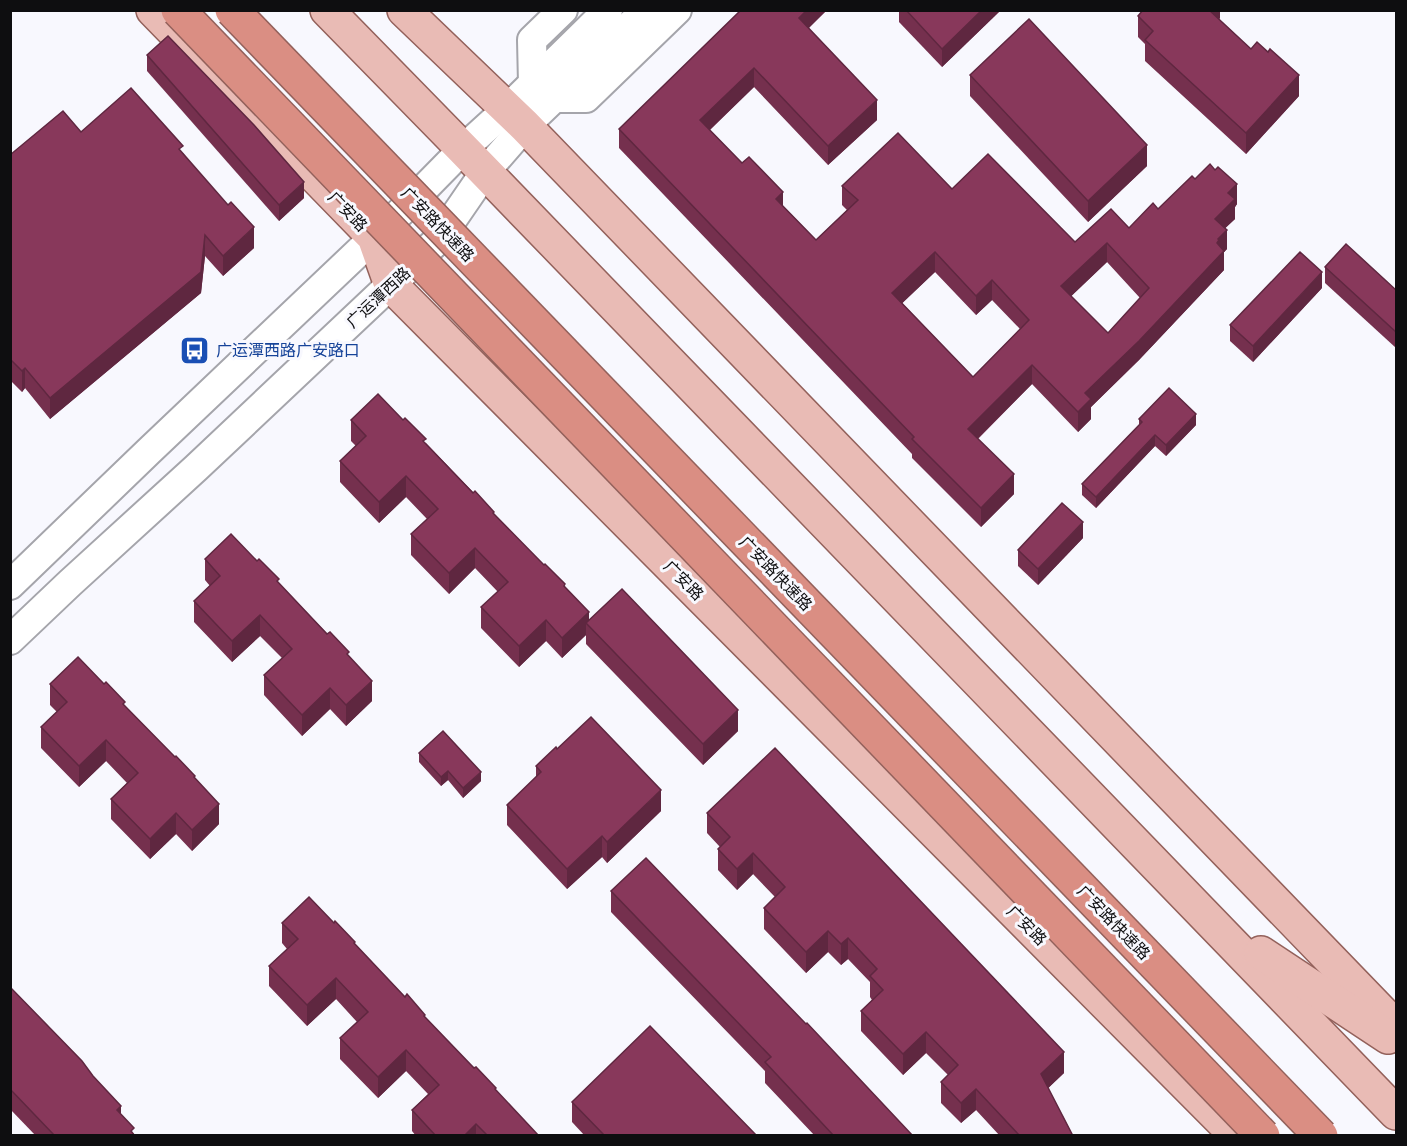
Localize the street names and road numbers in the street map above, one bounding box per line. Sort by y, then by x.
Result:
street label: 广安路快速路 [397,183,479,265]
street label: 广安路 [324,187,372,235]
street label: 广运潭西路 [342,262,414,332]
street label: 广安路快速路 [735,532,817,614]
street label: 广安路 [660,556,708,604]
street label: 广安路快速路 [1073,881,1155,963]
street label: 广安路 [1003,901,1051,949]

